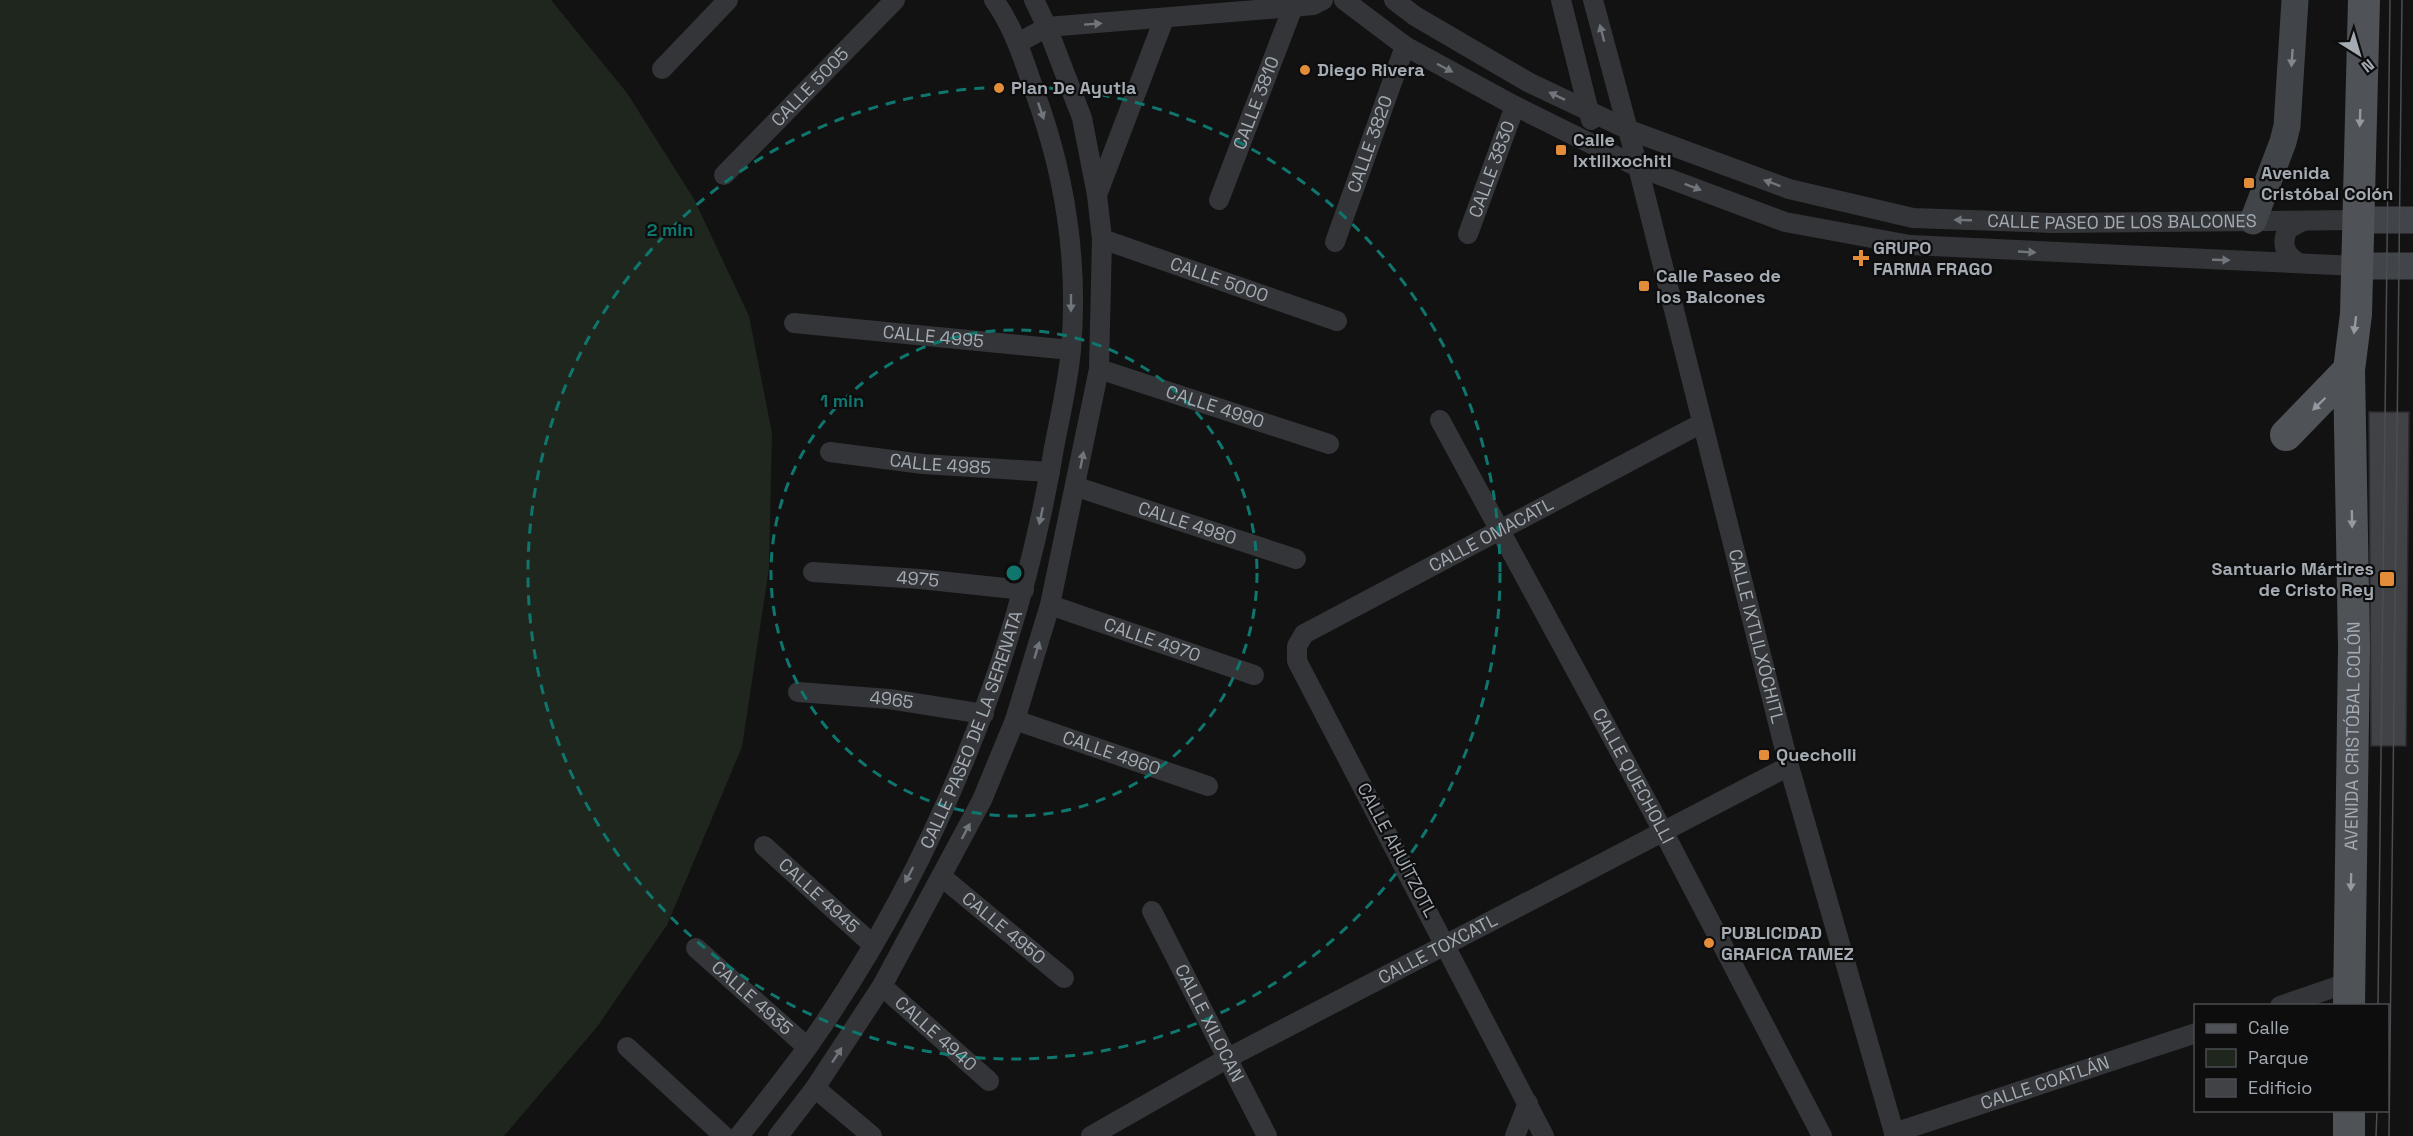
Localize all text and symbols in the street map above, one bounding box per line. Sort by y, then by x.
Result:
one-way arrow [1084,19,1103,29]
one-way arrow [1597,24,1606,42]
north arrow [2329,24,2389,84]
street label: CALLE 5005 [766,42,853,131]
one-way arrow [2287,49,2297,68]
street label: CALLE 3810 [1227,53,1284,153]
text: N [2357,54,2378,77]
place label: Diego Rivera [1317,58,1425,81]
marker: Diego Rivera [1298,63,1312,77]
one-way arrow [1436,63,1453,73]
place label: Plan De Ayutla [1011,76,1137,99]
marker: Plan De Ayutla [992,81,1006,95]
one-way arrow [1549,91,1566,101]
street label: CALLE 3820 [1342,92,1397,196]
one-way arrow [1037,102,1047,120]
one-way arrow [2356,109,2365,128]
street label: CALLE 3830 [1463,117,1520,221]
place label: Calle Ixtlilxochitl [1573,128,1672,172]
marker: Calle Ixtlilxochitl [1554,143,1568,157]
place label: Avenida Cristóbal Colón [2261,161,2393,205]
marker: Avenida Cristóbal Colón [2242,176,2256,190]
one-way arrow [1763,178,1781,187]
one-way arrow [1684,183,1702,193]
street label: CALLE PASEO DE LOS BALCONES [1987,209,2257,234]
one-way arrow [1953,215,1972,224]
text: 2 min [647,218,693,241]
place label: GRUPO FARMA FRAGO [1873,236,1993,280]
one-way arrow [2017,248,2036,257]
marker: GRUPO FARMA FRAGO [1854,251,1868,265]
street label: CALLE 5000 [1167,252,1271,307]
one-way arrow [2212,256,2231,265]
place label: Calle Paseo de los Balcones [1656,264,1781,308]
marker: Calle Paseo de los Balcones [1637,279,1651,293]
one-way arrow [1066,293,1076,312]
one-way arrow [2350,315,2359,334]
street label: CALLE 4995 [882,320,985,352]
street label: CALLE 4990 [1163,380,1267,433]
text: 1 min [820,389,864,412]
one-way arrow [2312,396,2326,410]
street label: CALLE 4985 [888,448,992,479]
one-way arrow [1078,451,1087,470]
street label: CALLE OMACATL [1425,492,1557,577]
street label: CALLE 4980 [1135,496,1240,550]
one-way arrow [1036,507,1045,526]
one-way arrow [2347,510,2357,529]
street label: CALLE IXTLILXÓCHITL [1724,547,1790,726]
place label: Santuario Mártires de Cristo Rey [2212,557,2374,601]
centre of rings [1004,563,1024,583]
street label: 4975 [896,565,940,592]
marker: Santuario Mártires de Cristo Rey [2378,570,2396,588]
street label: CALLE PASEO DE LA SERENATA [914,608,1027,852]
street label: CALLE 4970 [1101,612,1204,667]
street label: AVENIDA CRISTÓBAL COLÓN [2339,621,2365,851]
one-way arrow [1032,641,1042,659]
street label: 4965 [869,686,915,714]
street label: CALLE QUECHOLLI [1587,704,1680,847]
street label: CALLE 4960 [1060,725,1164,780]
place label: Quecholli [1776,743,1857,766]
marker: Quecholli [1757,748,1771,762]
street label: CALLE AHUÍTZOTL [1352,779,1443,921]
one-way arrow [961,822,971,839]
street label: CALLE 4945 [774,853,864,938]
one-way arrow [904,867,914,884]
one-way arrow [2346,873,2356,892]
street label: CALLE 4950 [957,886,1050,969]
street label: CALLE TOXCATL [1374,908,1501,989]
place label: PUBLICIDAD GRAFICA TAMEZ [1721,921,1854,965]
marker: PUBLICIDAD GRAFICA TAMEZ [1702,936,1716,950]
street label: CALLE 4935 [707,955,798,1040]
street label: CALLE XILOCAN [1170,960,1249,1086]
street label: CALLE 4940 [890,991,982,1076]
legend [2194,1004,2389,1112]
text: Calle [2248,1016,2289,1039]
text: Parque [2248,1046,2309,1069]
one-way arrow [831,1047,843,1063]
street label: CALLE COATLÁN [1977,1051,2112,1115]
text: Edificio [2248,1076,2312,1099]

